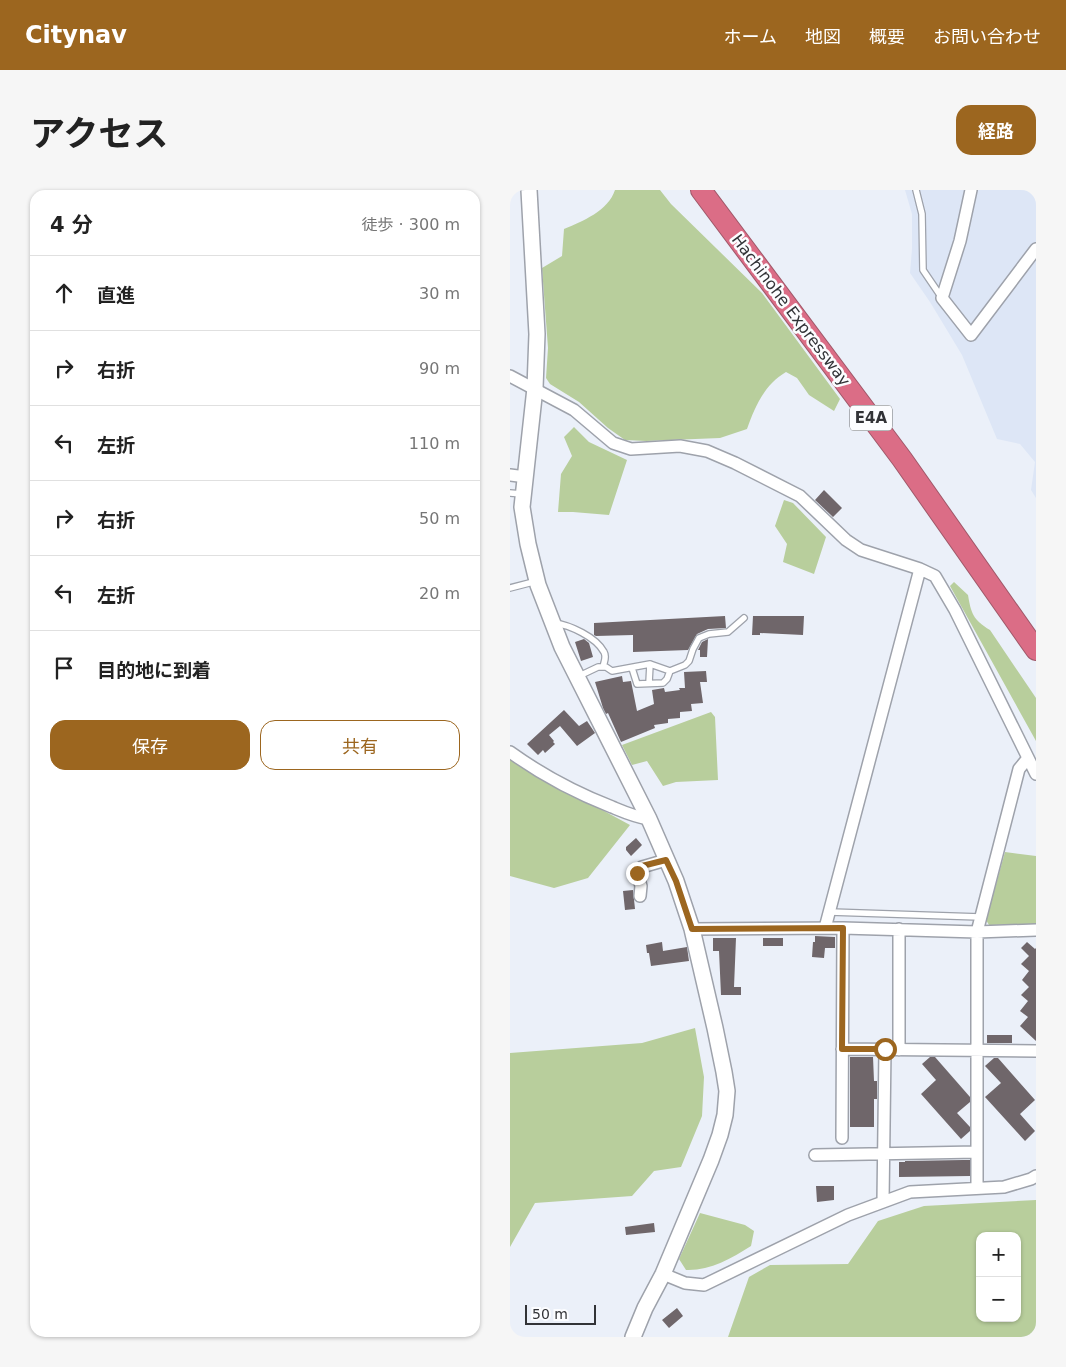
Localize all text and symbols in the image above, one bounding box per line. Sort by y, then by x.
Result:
text: Citynav [25,21,127,49]
text: ホーム [724,26,777,47]
text: 地図 [805,26,841,47]
text: 概要 [869,26,905,47]
text: お問い合わせ [933,26,1041,47]
button: 経路 [956,105,1036,155]
text: アクセス [30,114,168,154]
text: 4 分 [50,213,93,237]
text: 徒歩 · 300 m [362,215,460,234]
street label: Hachinohe Expressway [728,230,854,390]
icon: ahead [50,279,78,307]
text: 直進 [97,284,135,306]
text: 30 m [419,284,460,303]
icon: right [50,354,78,382]
text: 右折 [97,359,135,381]
text: 90 m [419,359,460,378]
road number: E4A [850,406,892,430]
icon: left [50,429,78,457]
text: 左折 [97,434,135,456]
text: 110 m [409,434,460,453]
icon: right [50,504,78,532]
text: 右折 [97,509,135,531]
text: 50 m [419,509,460,528]
icon: left [50,579,78,607]
text: 左折 [97,584,135,606]
text: 20 m [419,584,460,603]
icon: arrive [50,654,78,682]
text: 目的地に到着 [97,659,211,681]
button: 保存 [50,720,250,770]
button: 共有 [260,720,460,770]
route end [626,862,649,885]
route start [874,1038,897,1061]
map controls [976,1232,1021,1322]
button: + [976,1232,1021,1277]
button: − [976,1277,1021,1322]
scale bar [525,1302,596,1325]
text: 50 m [532,1306,568,1322]

